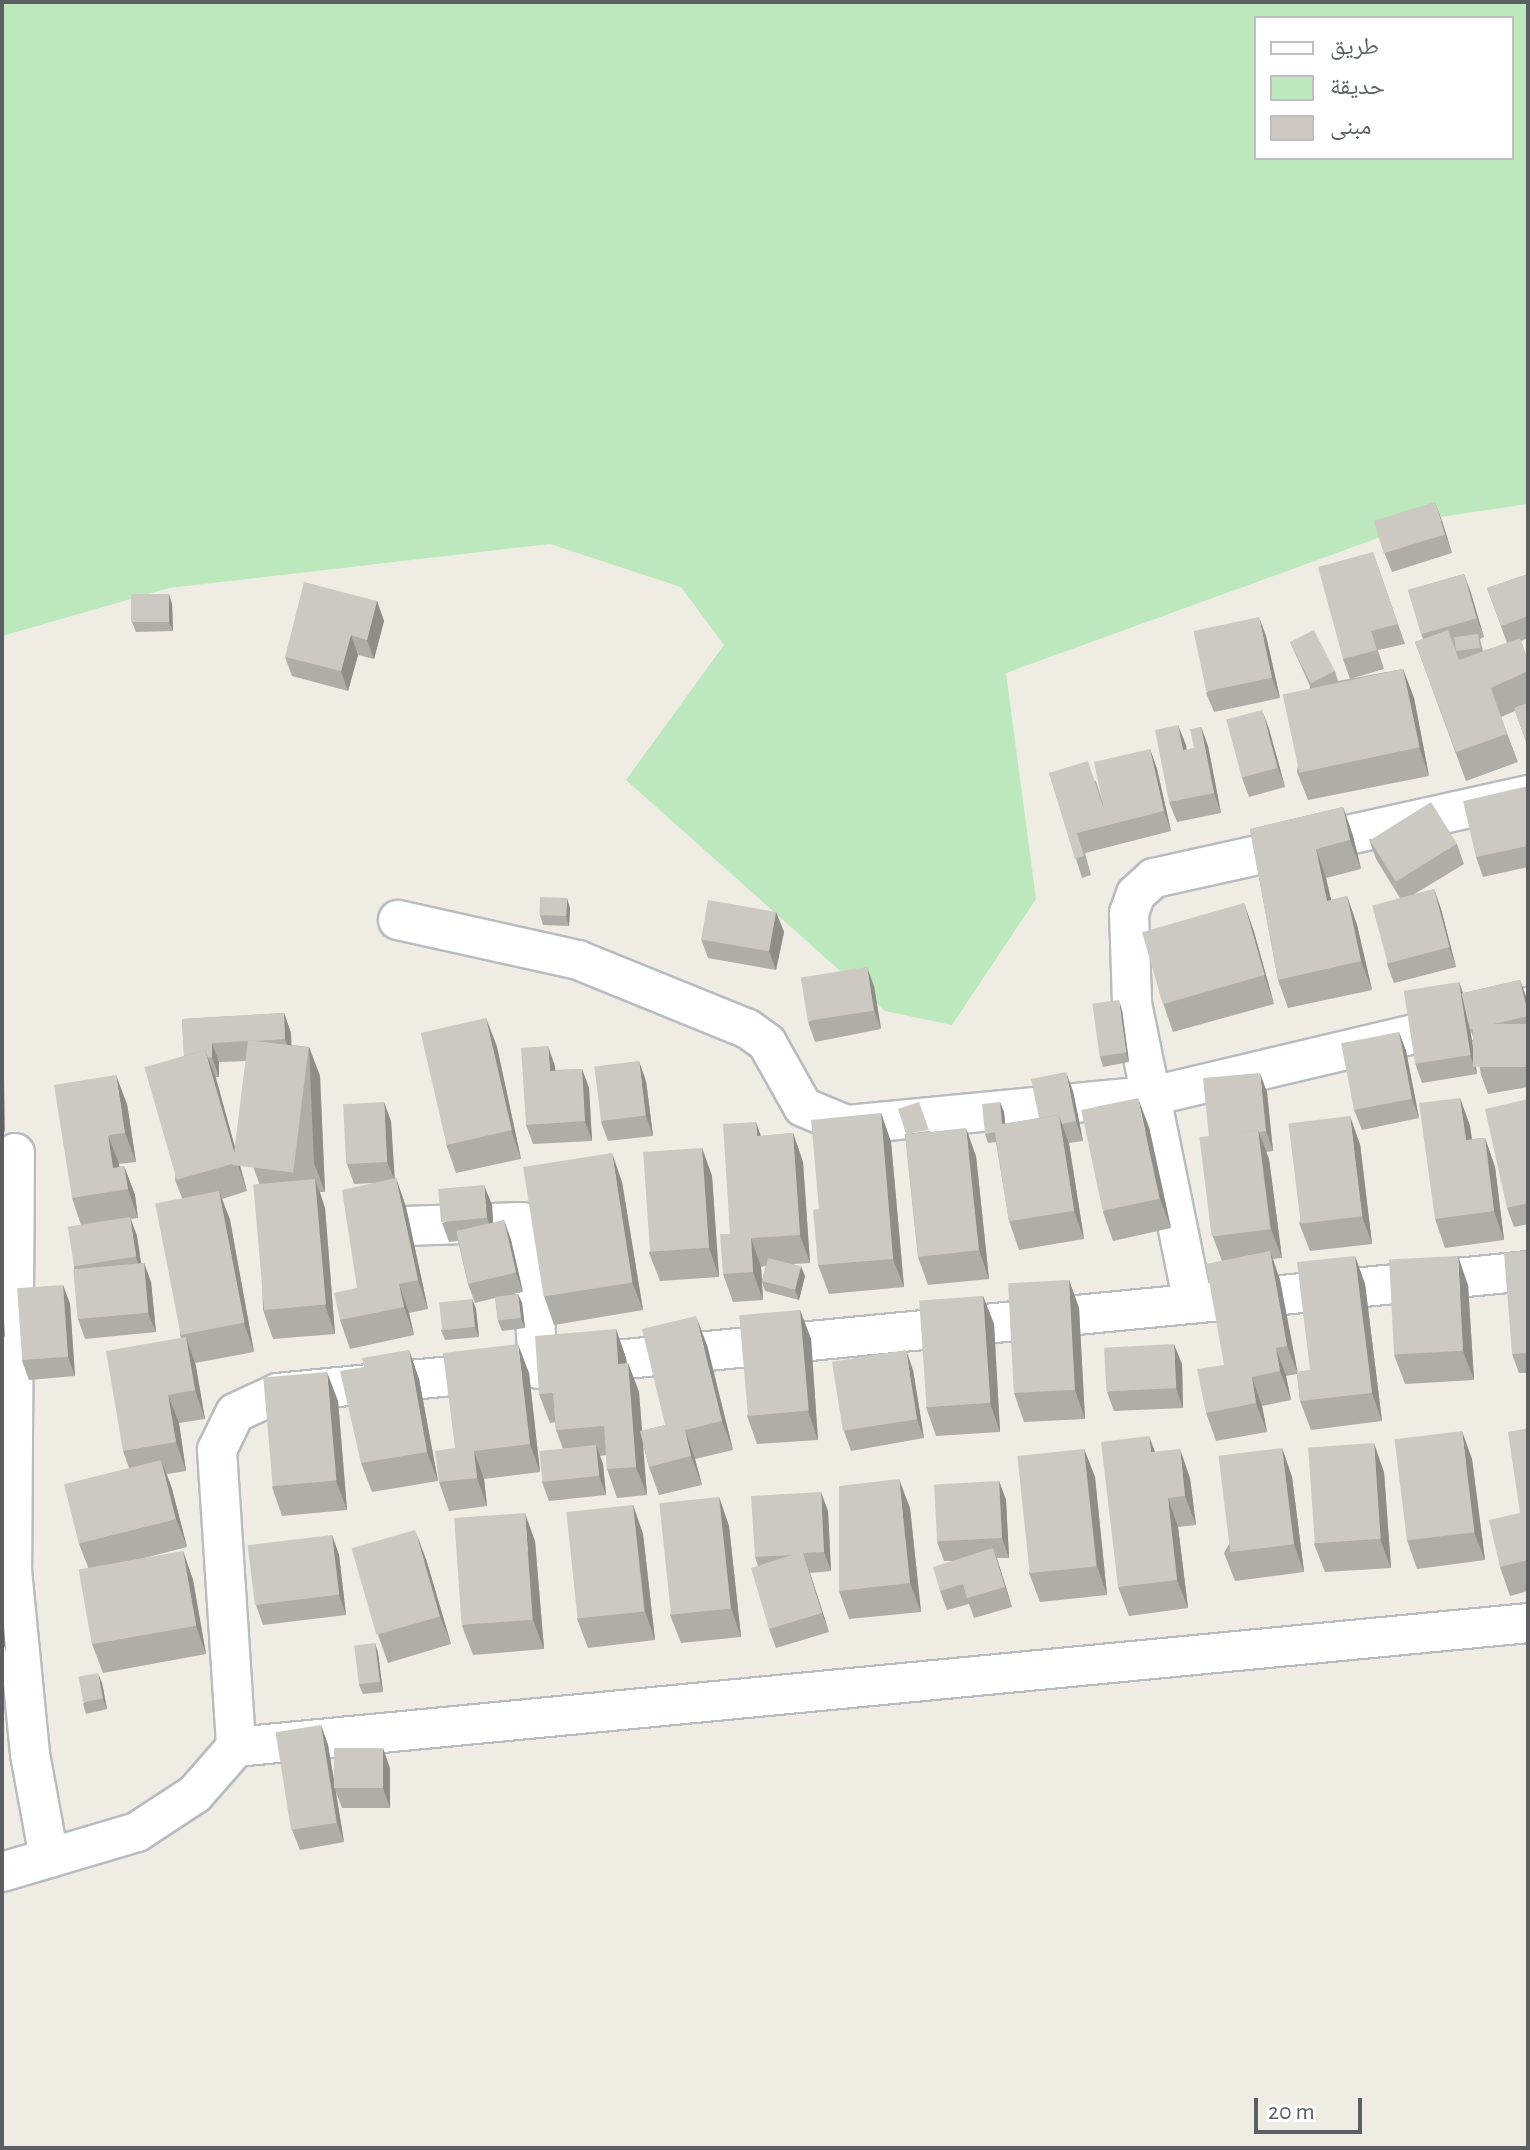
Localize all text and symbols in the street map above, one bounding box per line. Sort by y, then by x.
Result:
legend [1254,16,1514,160]
text: طريق [1330,35,1379,59]
text: حديقة [1330,75,1385,99]
text: مبنى [1330,115,1371,139]
scale bar [1258,2082,1366,2132]
text: 20 m [1268,2100,1315,2124]

